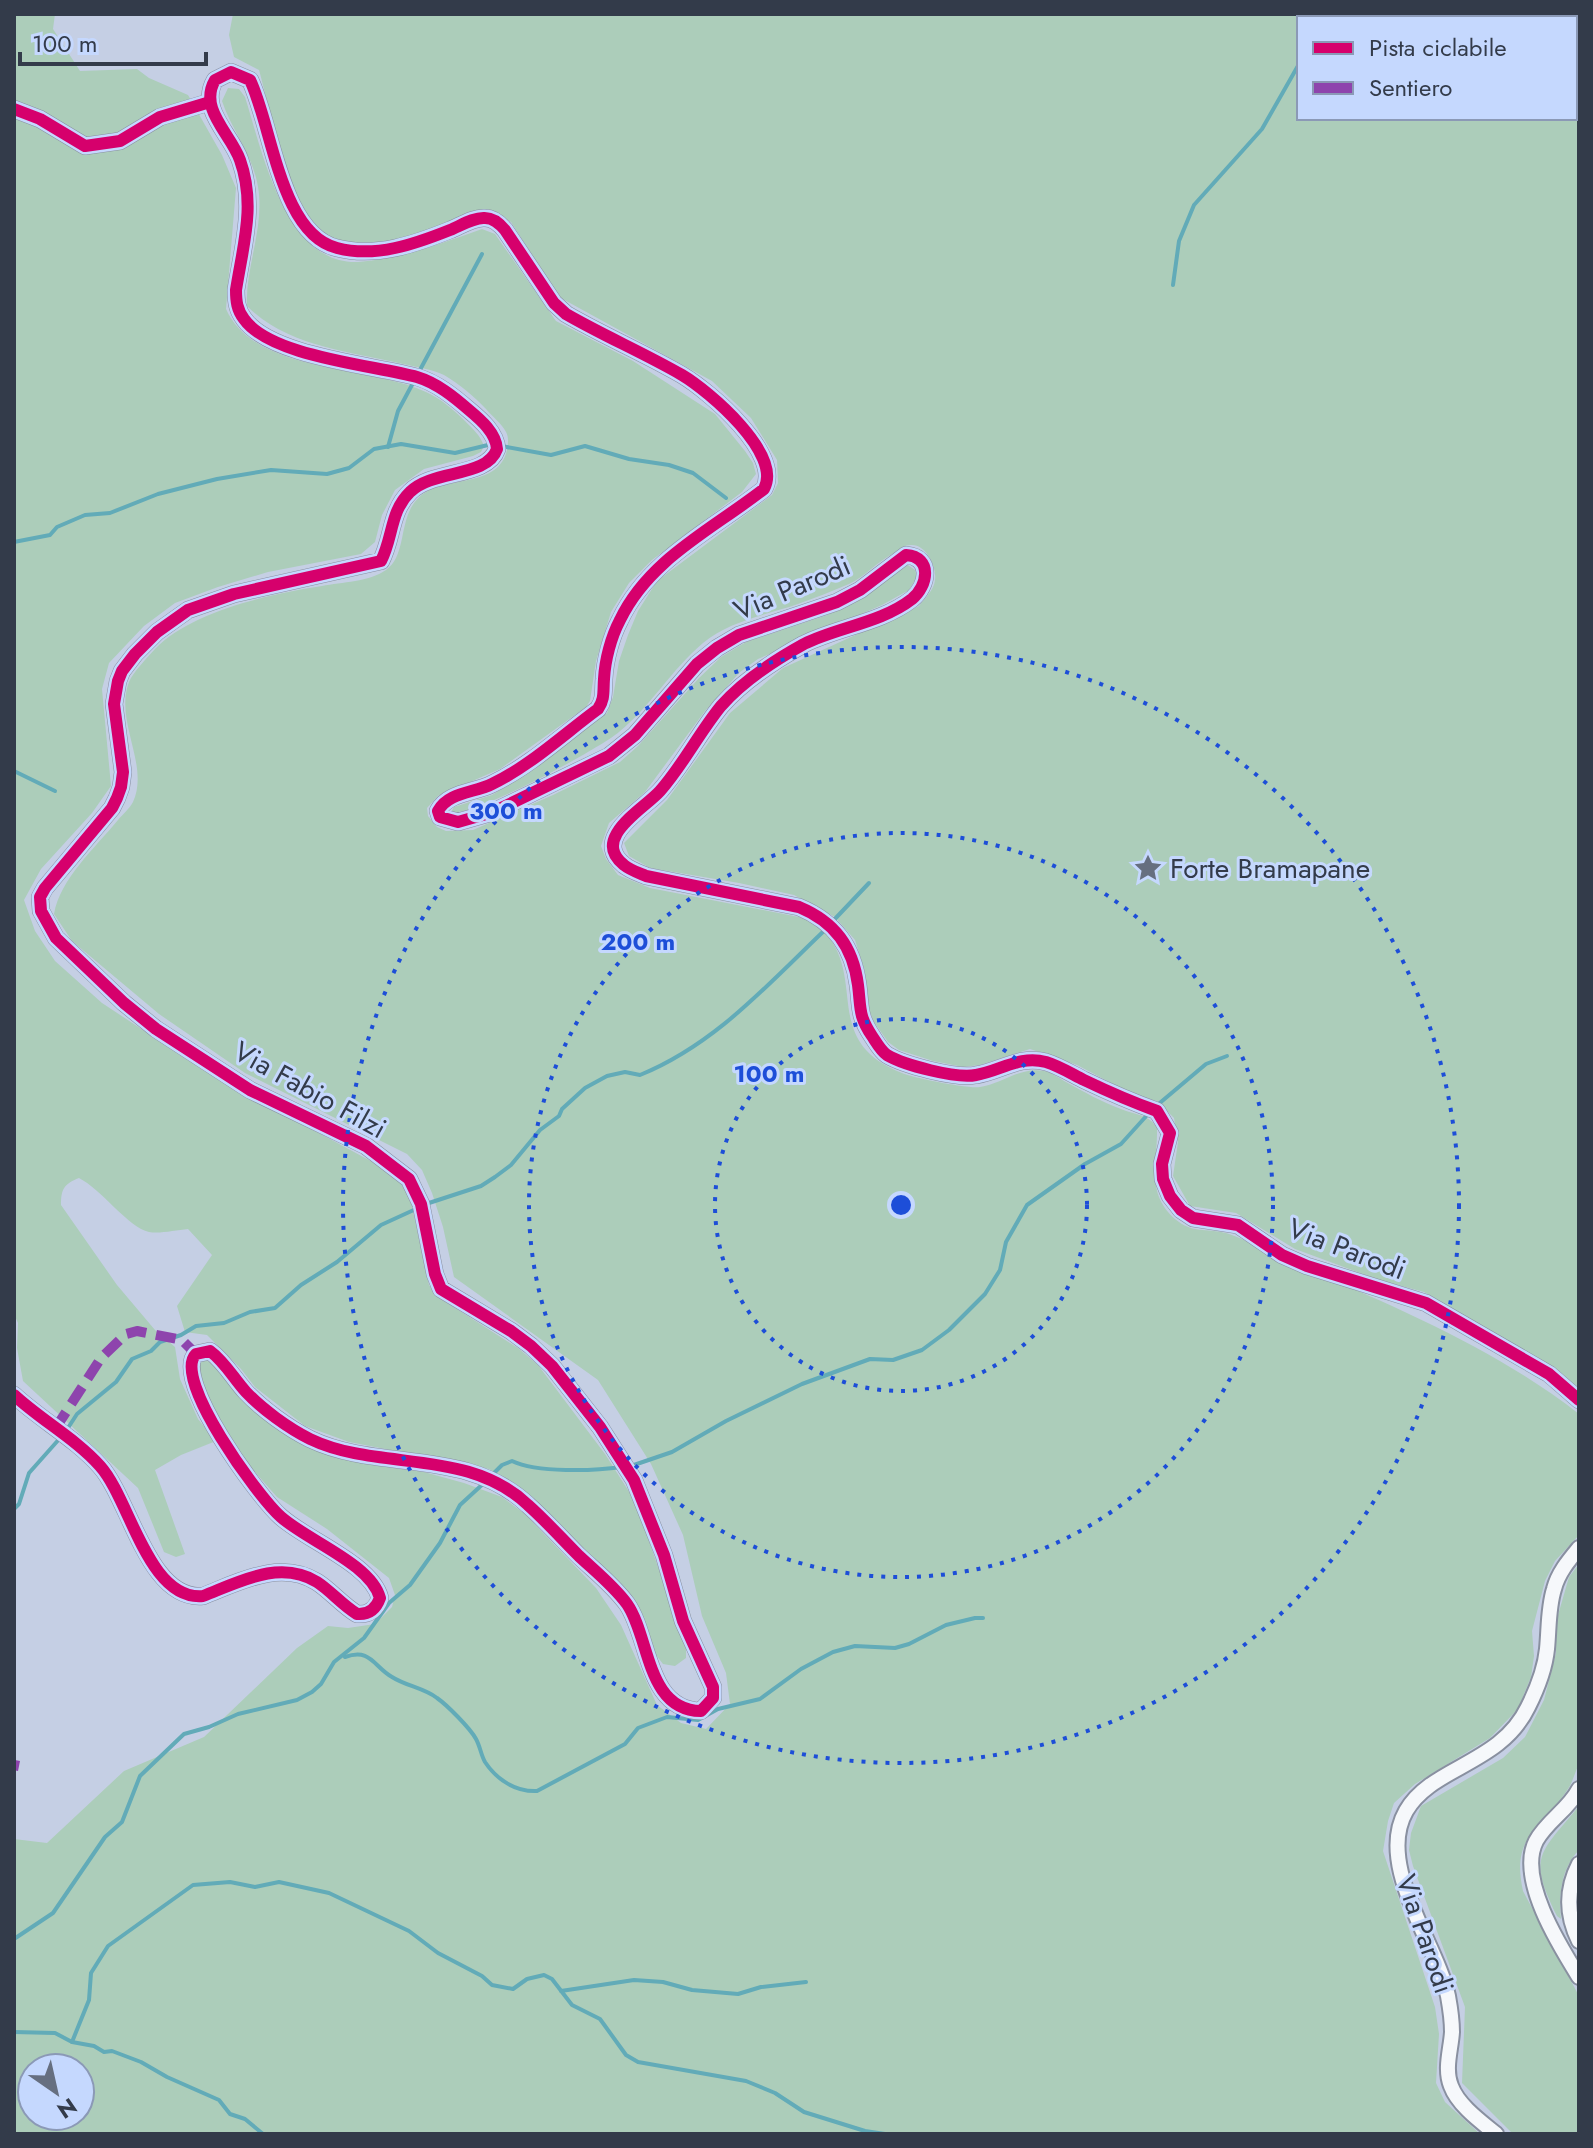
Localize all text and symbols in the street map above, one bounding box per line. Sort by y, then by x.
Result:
scale bar [20,16,206,66]
legend [1297,16,1577,120]
text: 100 m [32,26,98,61]
text: Pista ciclabile [1369,30,1507,65]
text: Sentiero [1369,70,1452,105]
street label: Via Parodi [727,545,857,631]
text: 300 m [469,793,543,828]
place label: Forte Bramapane [1170,848,1370,889]
place icon: Forte Bramapane [1133,853,1163,883]
text: 200 m [601,924,675,959]
street label: Via Fabio Filzi [226,1031,394,1149]
text: 100 m [734,1056,804,1091]
centre of rings [887,1191,915,1219]
street label: Via Parodi [1282,1208,1412,1290]
street label: Via Parodi [1386,1869,1464,1999]
north arrow [16,2052,96,2132]
text: N [51,2090,83,2127]

